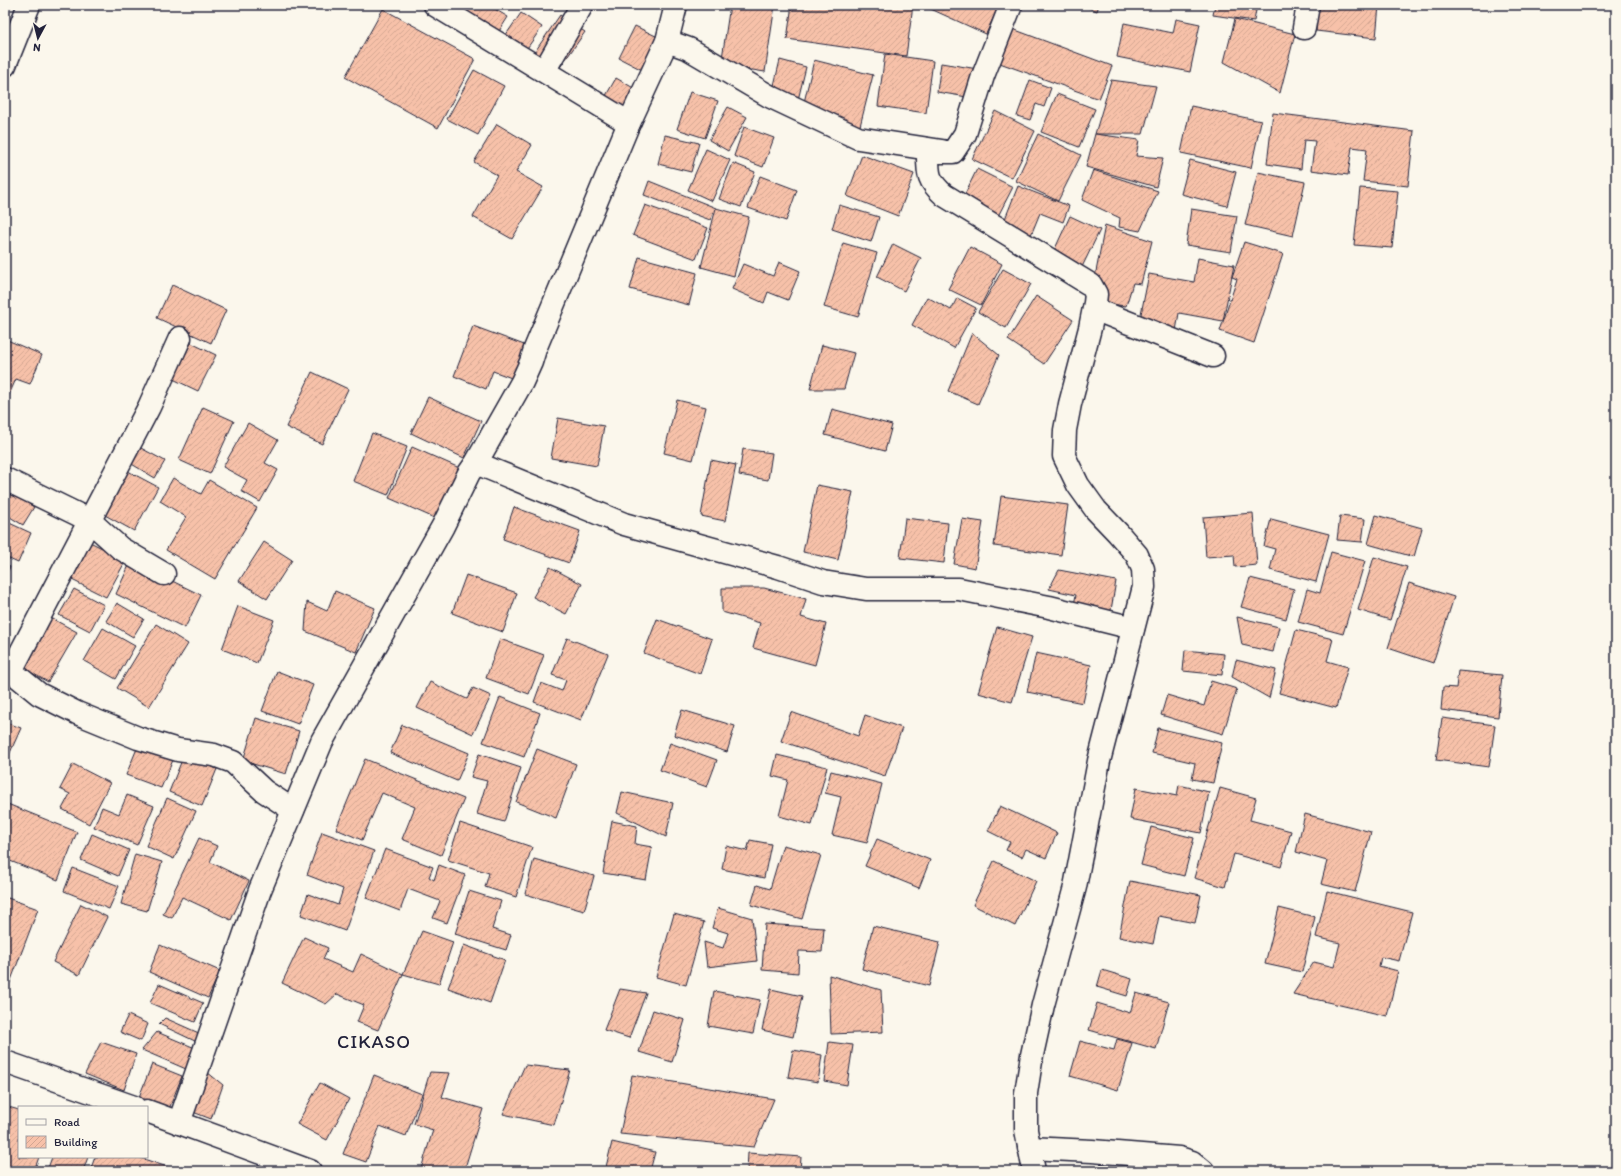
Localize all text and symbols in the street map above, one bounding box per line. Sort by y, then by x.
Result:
north arrow [18,18,58,58]
text: N [32,41,41,54]
district label: CIKASO [337,1030,411,1053]
legend [18,1106,148,1158]
text: Road [54,1115,80,1129]
text: Building [54,1135,98,1149]

